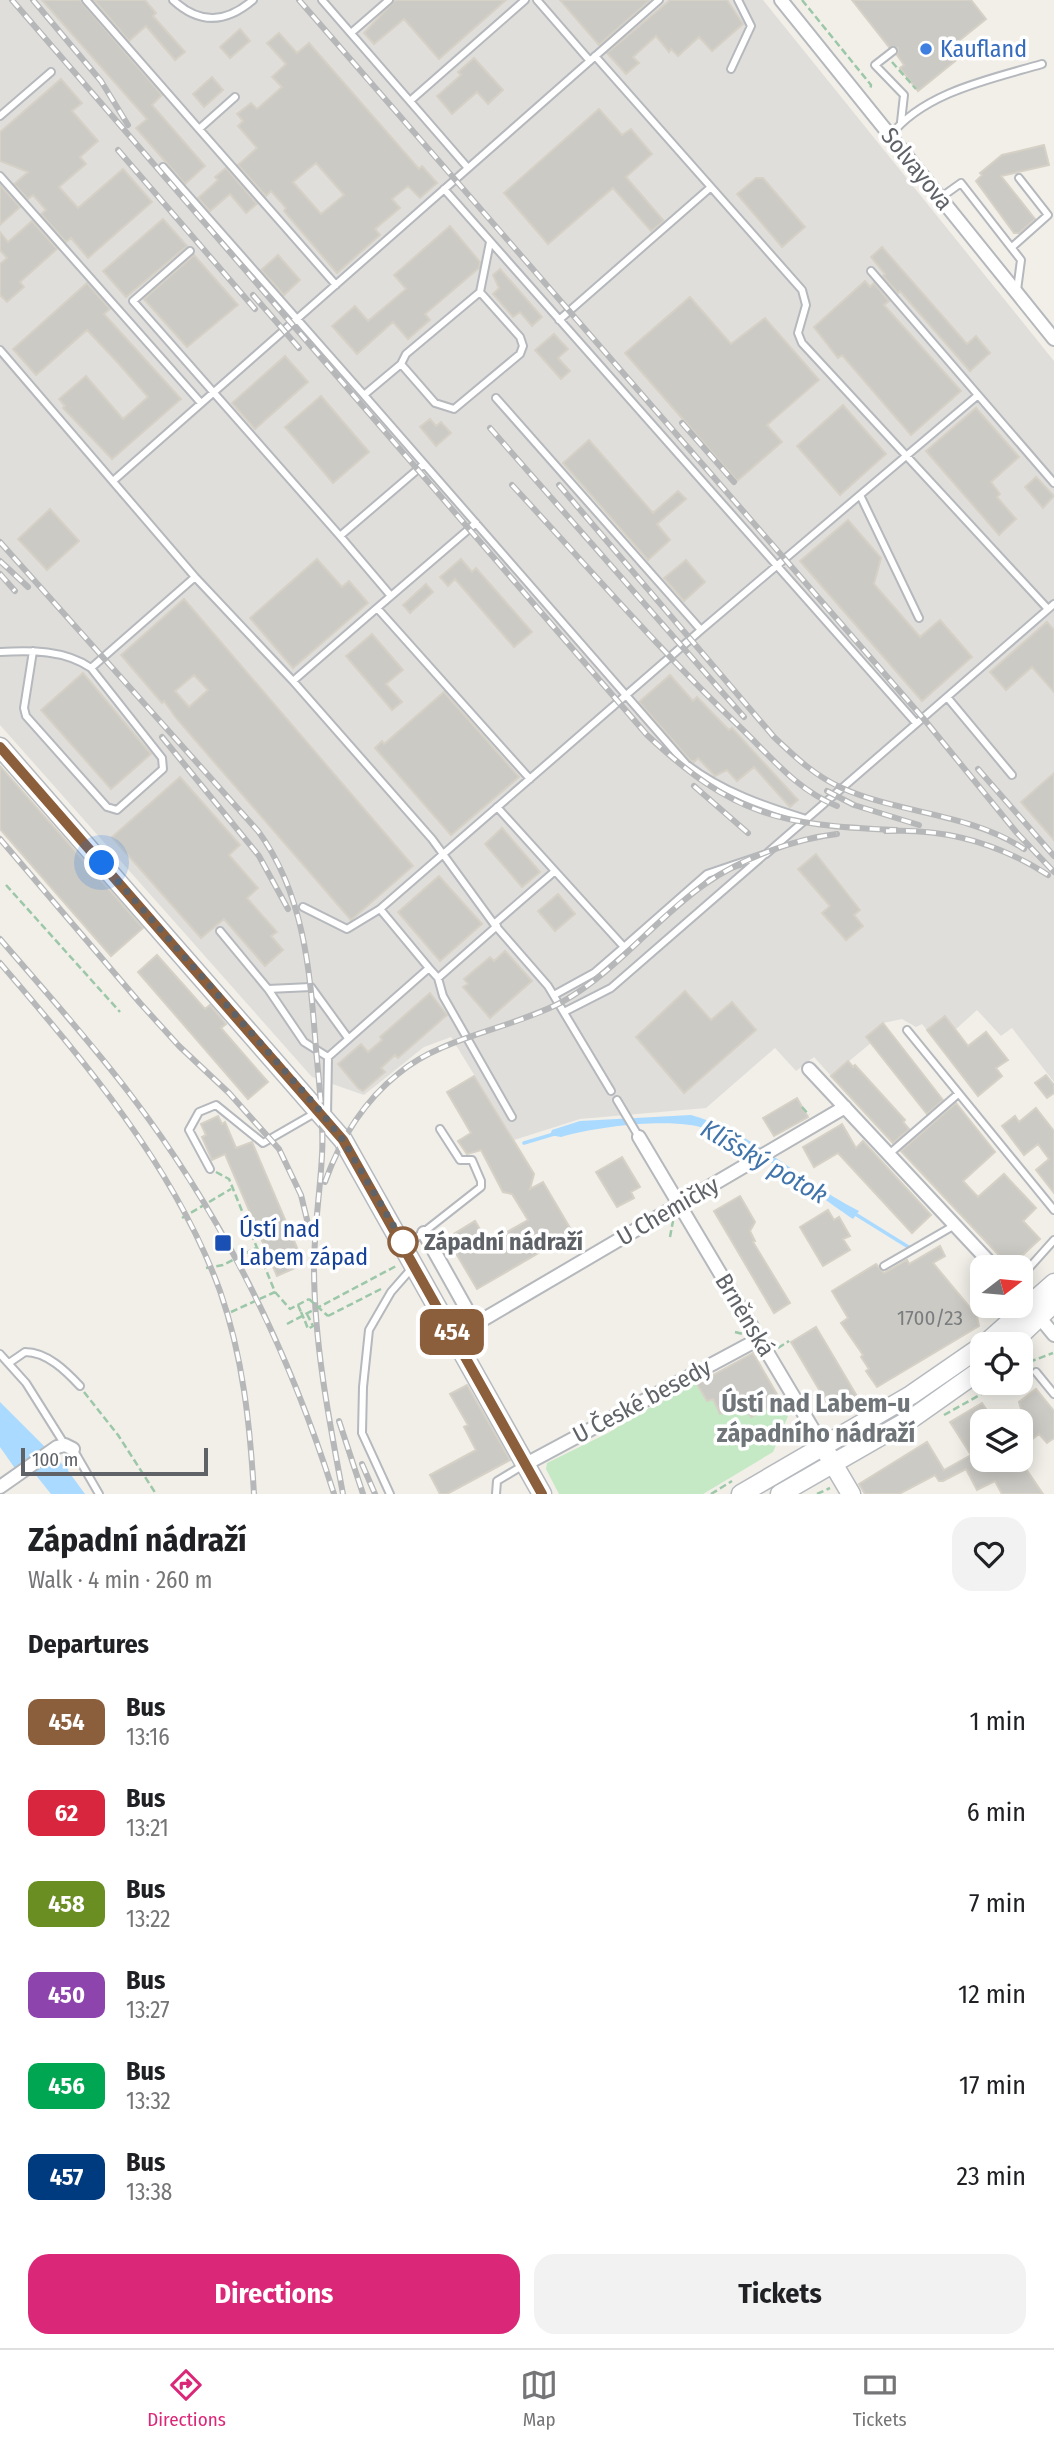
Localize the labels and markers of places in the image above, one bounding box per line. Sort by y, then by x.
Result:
place label: Kaufland [940,35,1027,63]
marker: Kaufland [918,41,934,57]
place label: Ústí nad Labem západ [239,1214,368,1271]
marker: Západní nádraží [388,1227,418,1257]
place label: Západní nádraží [424,1228,584,1256]
marker: Ústí nad Labem západ [213,1233,233,1253]

